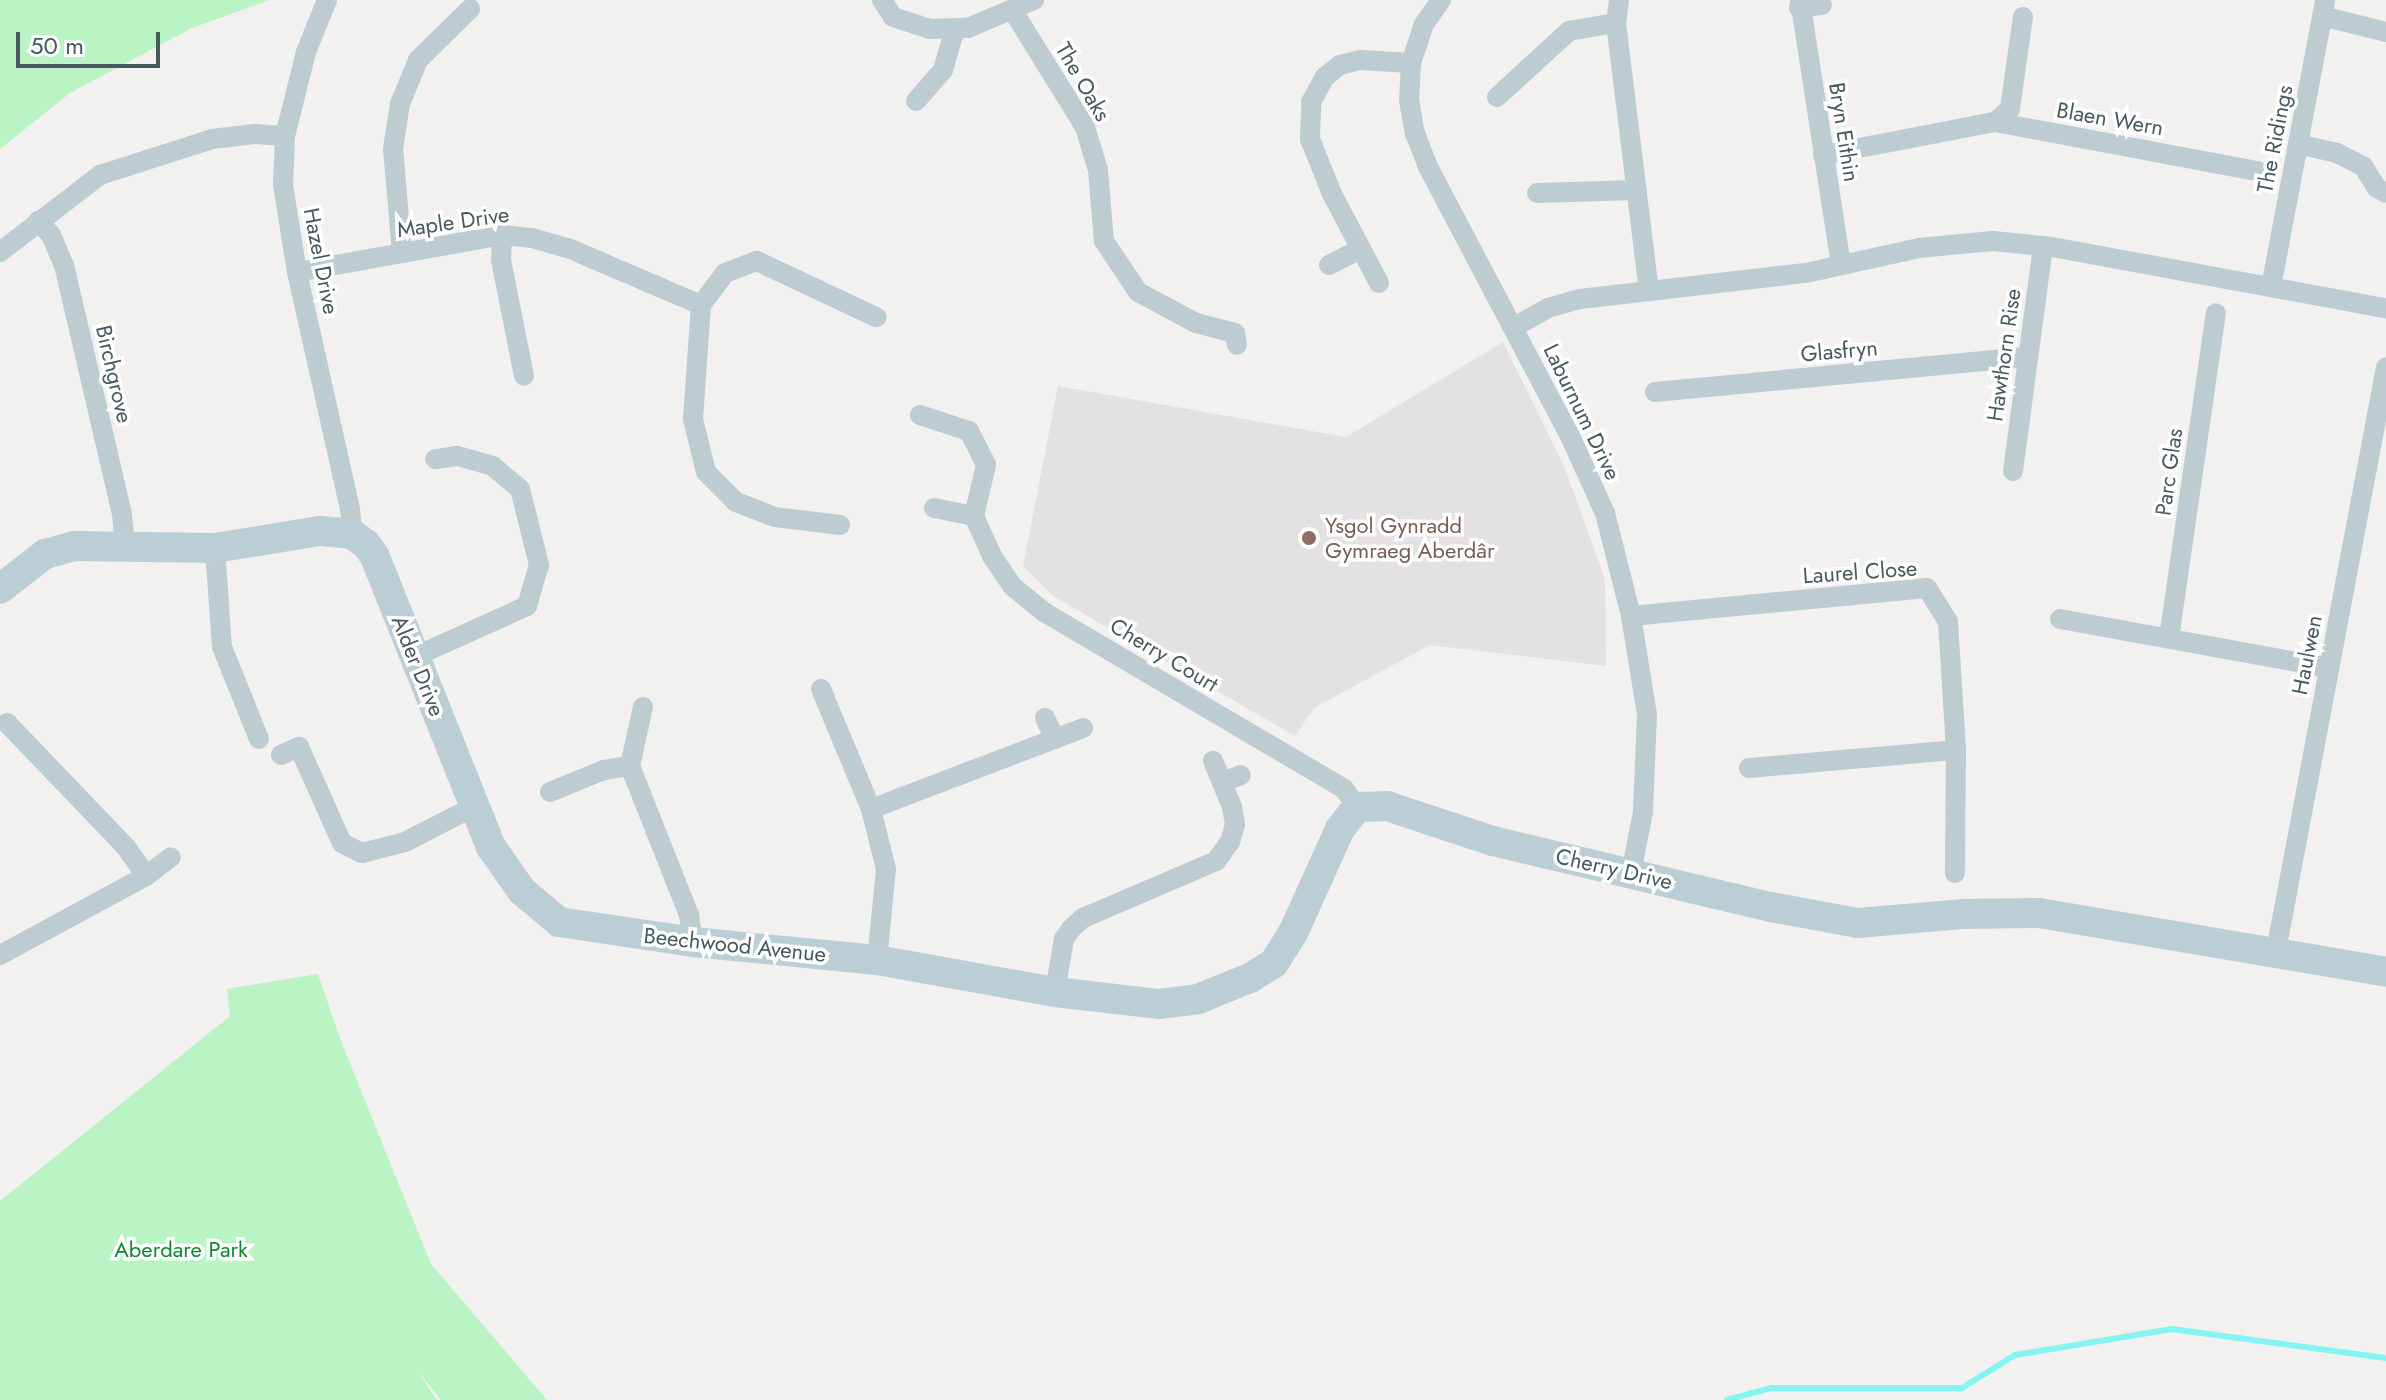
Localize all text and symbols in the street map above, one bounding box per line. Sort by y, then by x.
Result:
scale bar [20,16,164,66]
text: 50 m [30,28,84,63]
street label: The Oaks [1050,38,1116,126]
street label: Bryn Eithin [1823,80,1865,184]
street label: The Ridings [2252,83,2298,195]
street label: Blaen Wern [2055,97,2165,141]
street label: Maple Drive [395,201,511,243]
street label: Hazel Drive [298,205,344,317]
street label: Hawthorn Rise [1982,287,2026,423]
street label: Birchgrove [90,323,138,425]
street label: Glasfryn [1799,334,1879,368]
street label: Laburnum Drive [1538,340,1626,484]
street label: Parc Glas [2150,427,2188,517]
place label: Ysgol Gynradd Gymraeg Aberdâr [1325,512,1495,564]
marker: Ysgol Gynradd Gymraeg Aberdâr [1300,529,1318,547]
street label: Laurel Close [1802,555,1918,589]
street label: Alder Drive [386,612,450,720]
street label: Cherry Court [1105,612,1223,698]
street label: Haulwen [2286,613,2328,697]
street label: Cherry Drive [1553,843,1675,895]
street label: Beechwood Avenue [643,922,827,968]
park label: Aberdare Park [114,1237,248,1263]

